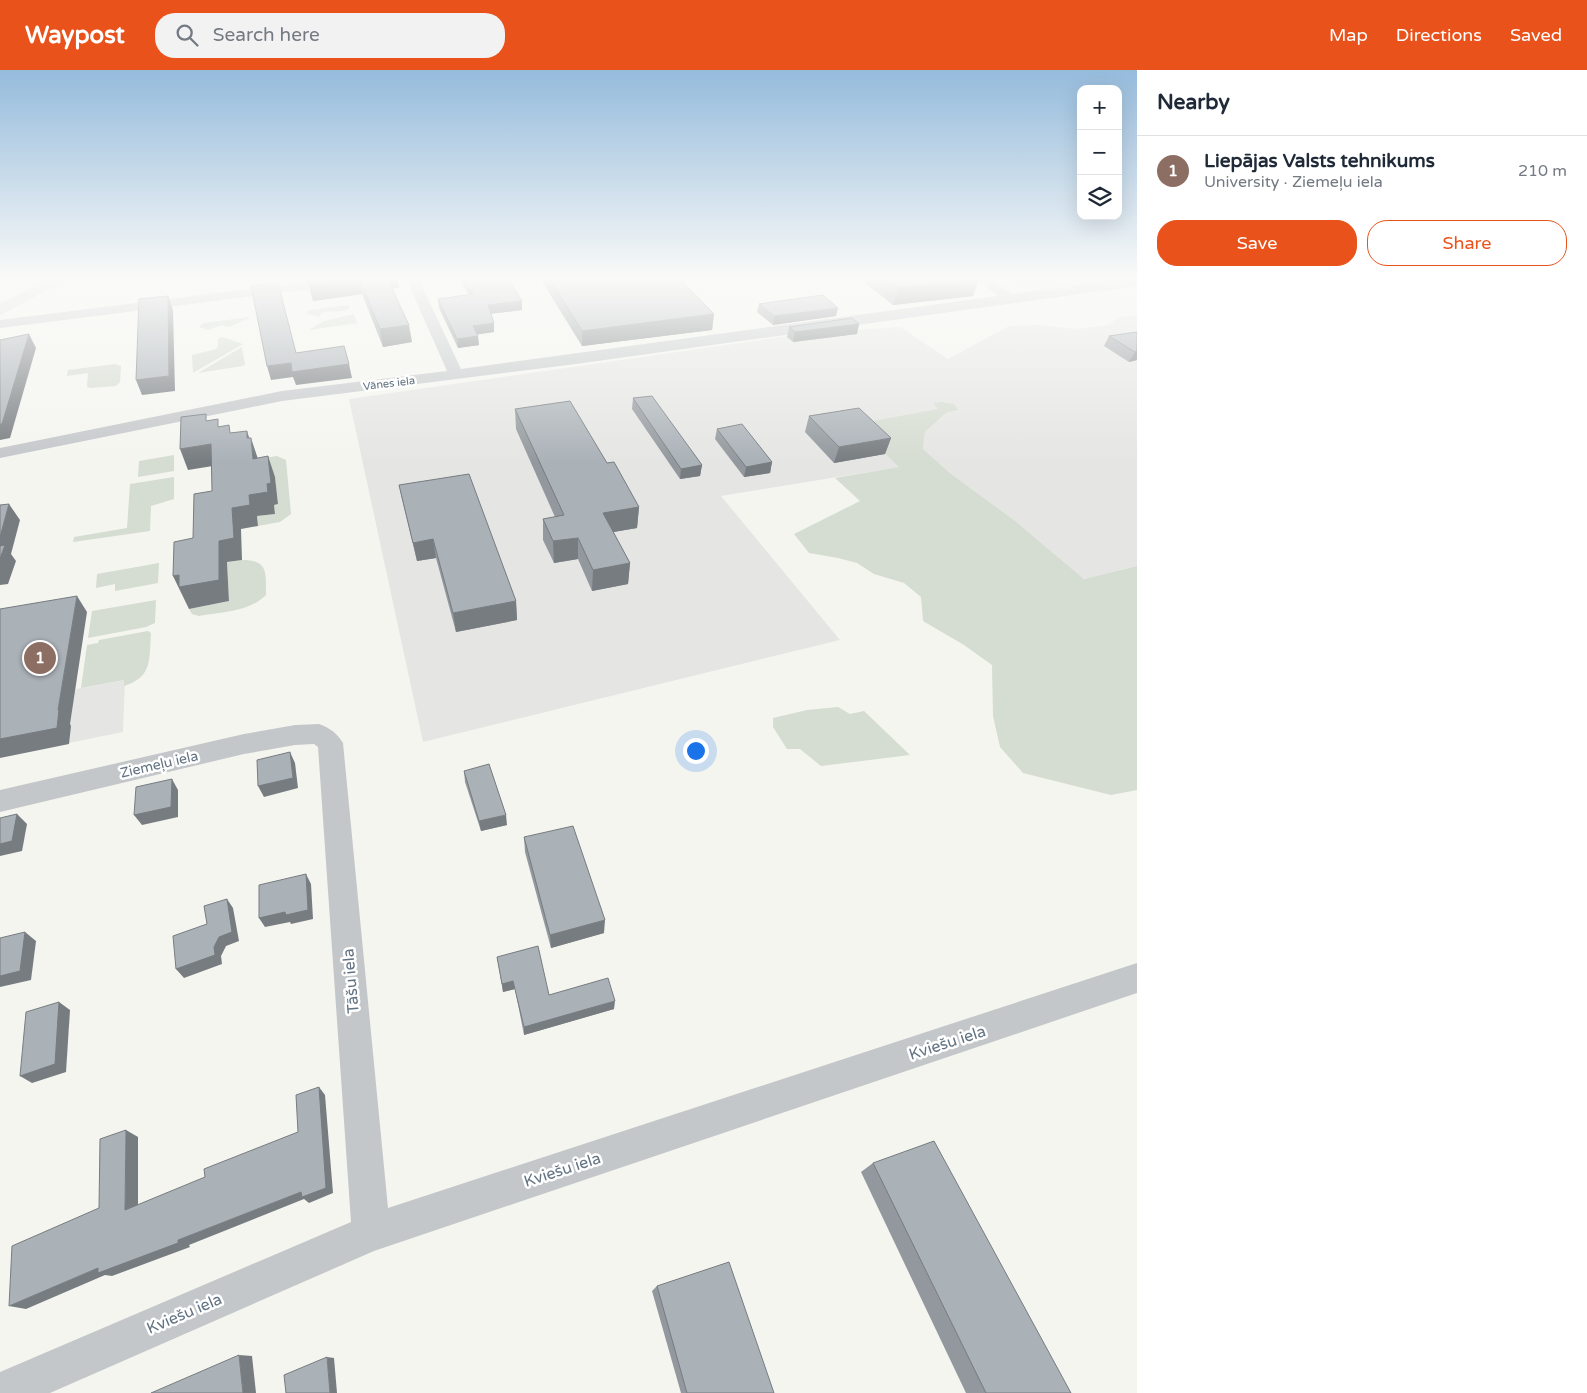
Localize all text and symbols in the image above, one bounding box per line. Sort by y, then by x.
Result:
search box [155,13,505,58]
text: Waypost [25,21,125,50]
icon: search [173,21,201,49]
text: Search here [213,24,320,46]
text: Map [1329,24,1368,46]
text: Directions [1396,24,1482,46]
text: Saved [1510,24,1562,46]
map controls [1077,85,1122,220]
button: + [1077,85,1122,130]
text: Nearby [1157,90,1230,115]
button: − [1077,130,1122,175]
text: Liepājas Valsts tehnikums [1204,150,1435,172]
text: 1 [1168,161,1178,181]
text: 210 m [1518,161,1567,181]
text: University · Ziemeļu iela [1204,172,1383,192]
button: layers [1077,175,1122,220]
button: Save [1157,220,1357,266]
button: Share [1367,220,1567,266]
street label: Vānes iela [362,374,416,393]
pin: 1 [24,639,56,677]
your location [683,738,709,764]
street label: Ziemeļu iela [118,747,200,782]
street label: Tāšu iela [338,948,364,1014]
street label: Kviešu iela [906,1021,988,1065]
street label: Kviešu iela [521,1148,603,1192]
street label: Kviešu iela [144,1289,225,1339]

